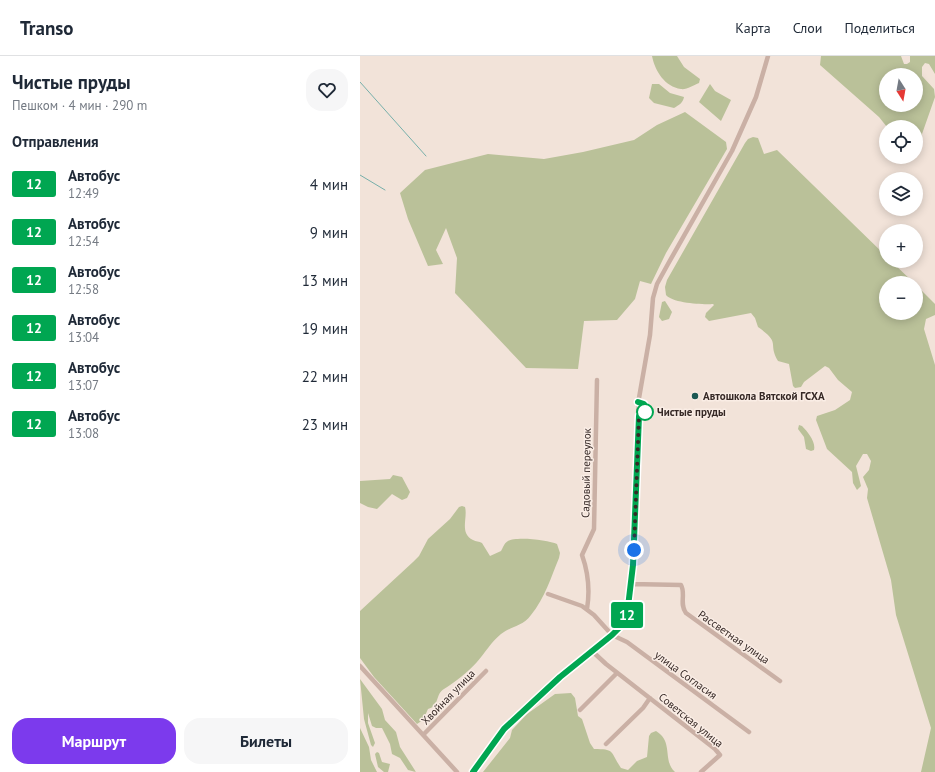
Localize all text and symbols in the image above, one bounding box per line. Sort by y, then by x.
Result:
text: Transo [20,16,73,40]
text: Карта [735,19,771,37]
text: Слои [793,19,822,37]
text: Поделиться [844,19,915,37]
north arrow [879,68,923,112]
map controls [879,68,923,320]
button: heart [306,69,348,111]
text: Чистые пруды [12,70,131,94]
text: Пешком · 4 мин · 290 m [12,97,147,114]
button: locate [879,120,923,164]
text: Отправления [12,132,99,151]
text: Автобус [68,166,120,185]
button: layers [879,172,923,216]
text: 12 [26,175,42,193]
text: 4 мин [310,175,348,194]
text: 12:49 [68,185,99,202]
text: Автобус [68,214,120,233]
text: 12 [26,223,42,241]
text: 9 мин [310,223,348,242]
button: + [879,224,923,268]
text: 12:54 [68,233,99,250]
text: Автобус [68,262,120,281]
text: 12 [26,271,42,289]
text: 13 мин [302,271,348,290]
button: − [879,276,923,320]
text: 12:58 [68,281,99,298]
text: Автобус [68,310,120,329]
text: 12 [26,319,42,337]
text: 19 мин [302,319,348,338]
text: 13:04 [68,329,99,346]
text: Автобус [68,358,120,377]
text: 12 [26,367,42,385]
text: 22 мин [302,367,348,386]
text: 13:07 [68,377,99,394]
place label: Автошкола Вятской ГСХА [703,389,825,403]
marker: Автошкола Вятской ГСХА [690,391,700,401]
marker: Чистые пруды [636,403,654,421]
place label: Чистые пруды [657,405,726,419]
text: Автобус [68,406,120,425]
text: 12 [26,415,42,433]
text: 23 мин [302,415,348,434]
text: 13:08 [68,425,99,442]
street label: Садовый переулок [578,427,594,518]
your location [624,540,644,560]
line badge: 12 [609,602,645,628]
text: 12 [619,606,635,624]
street label: Рассветная улица [696,607,772,667]
street label: улица Согласия [652,648,720,702]
street label: Хвойная улица [418,666,478,728]
street label: Советская улица [656,690,726,750]
button: Маршрут [12,718,176,764]
button: Билеты [184,718,348,764]

